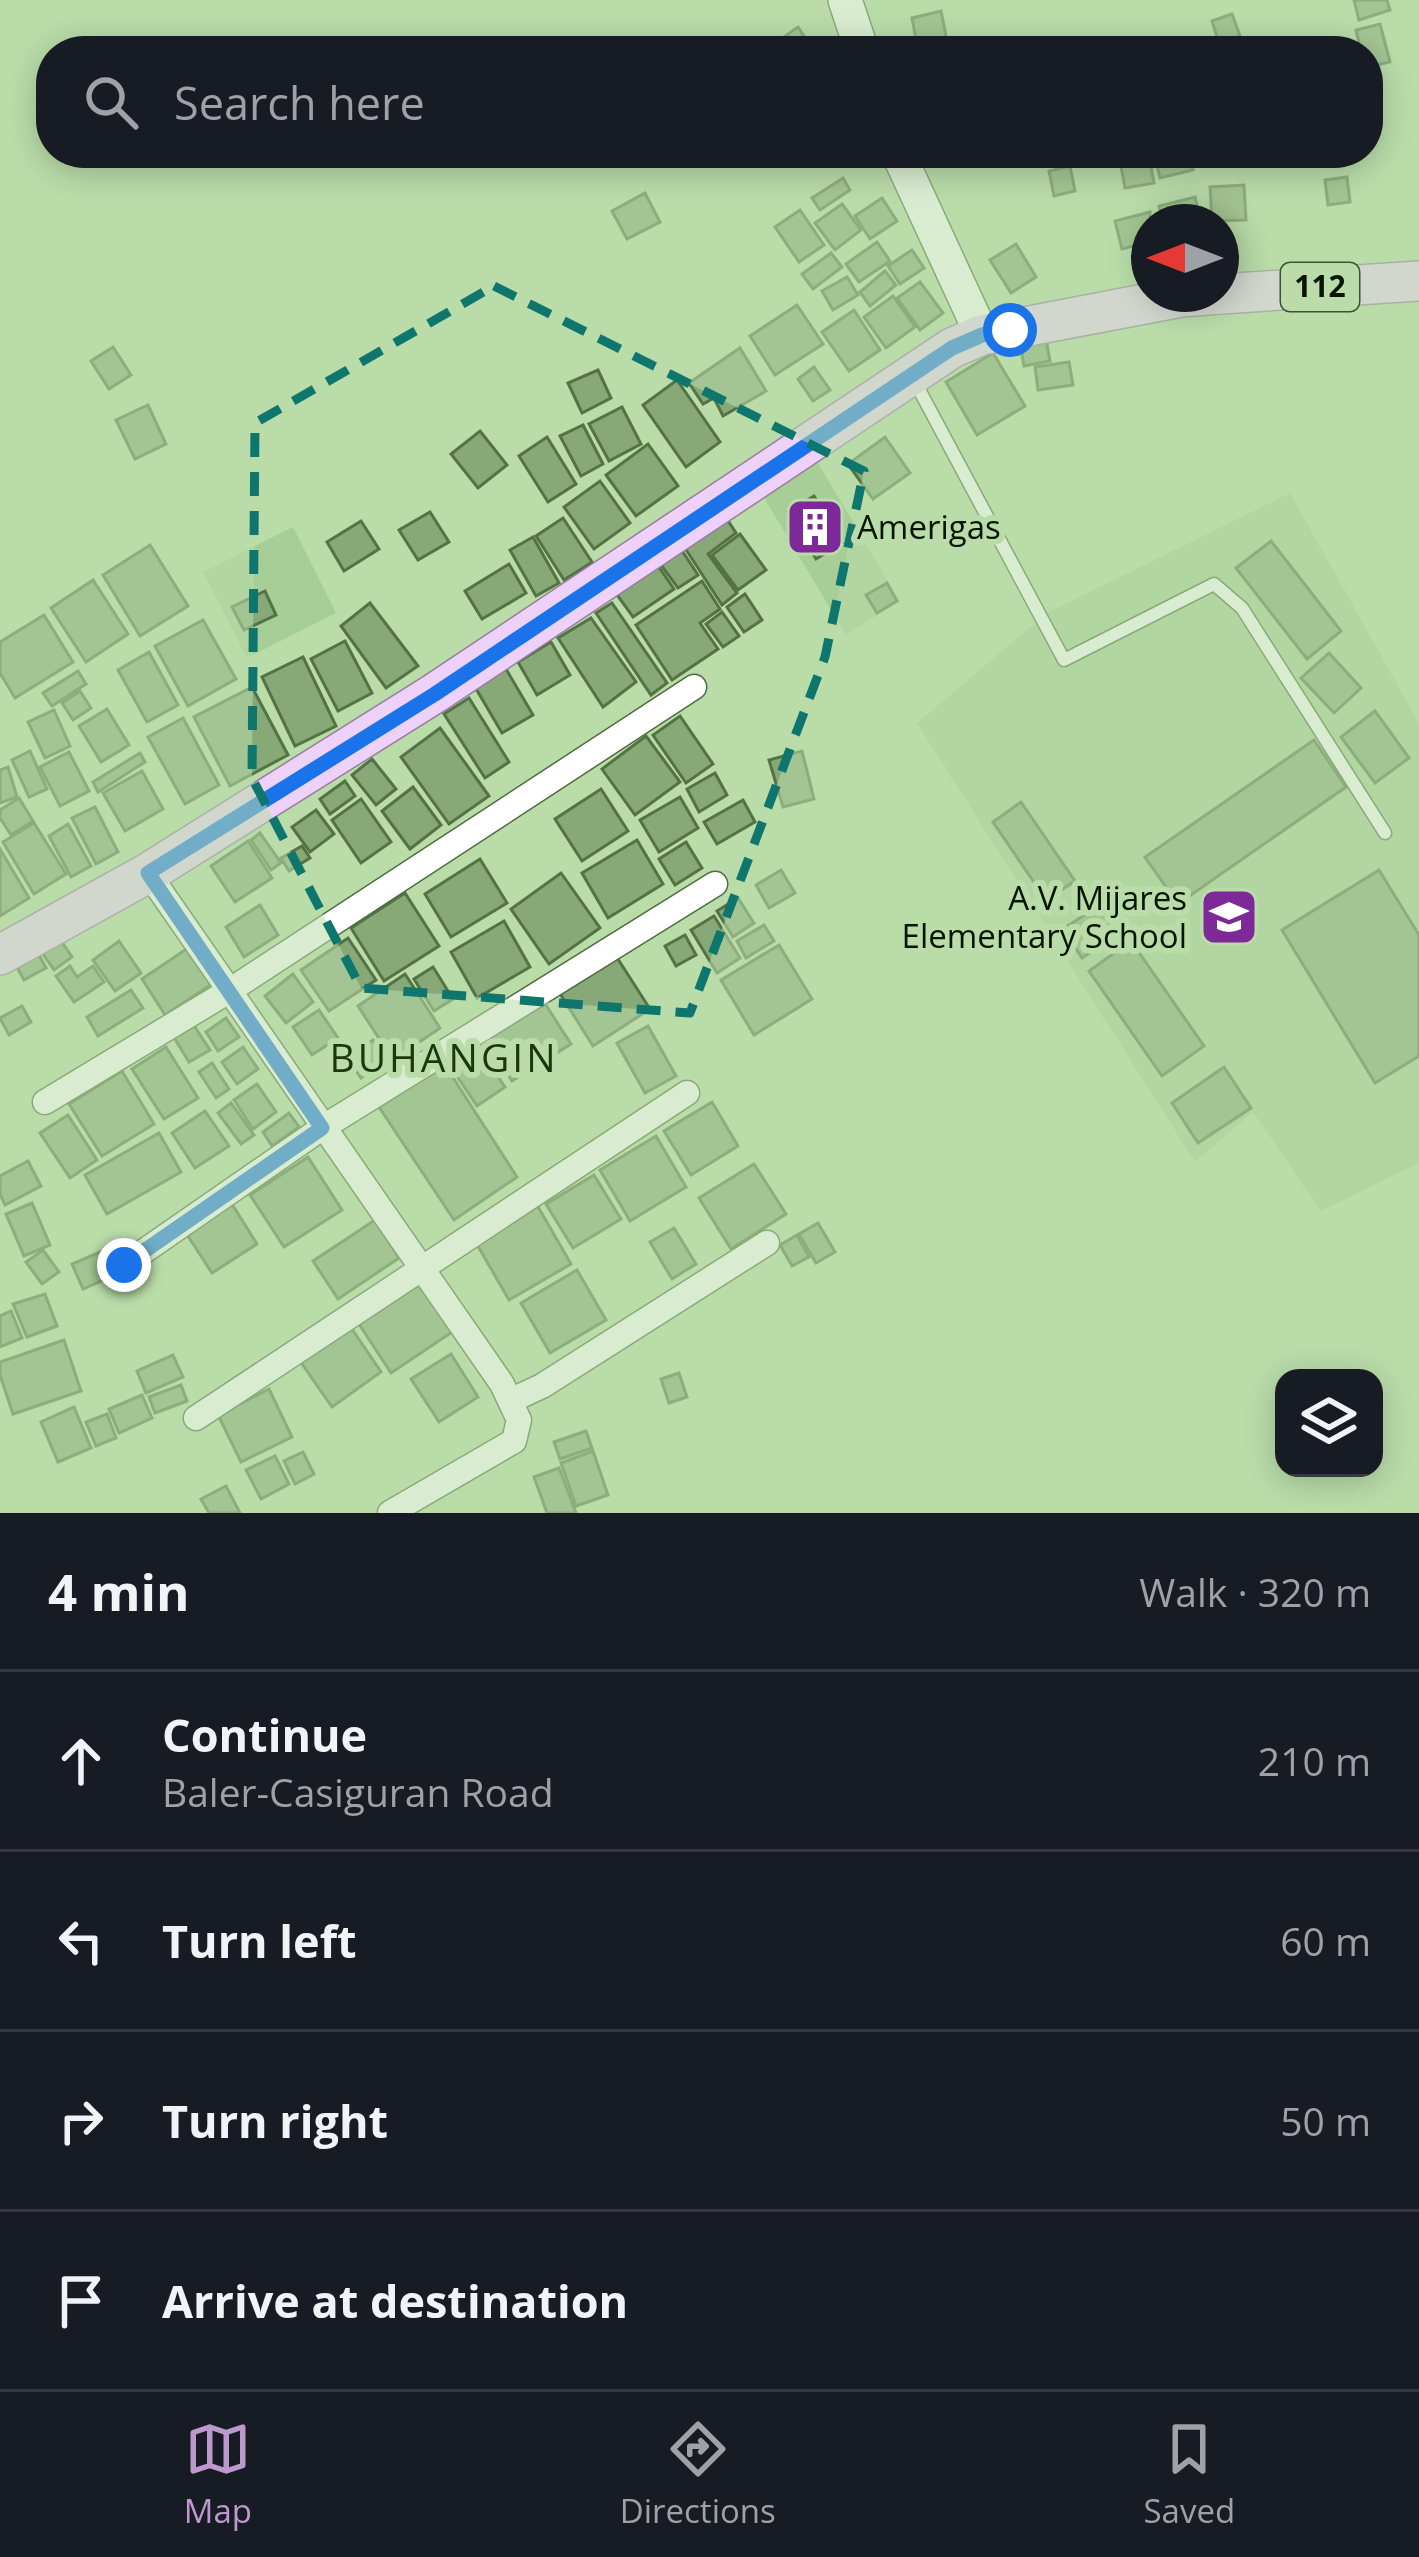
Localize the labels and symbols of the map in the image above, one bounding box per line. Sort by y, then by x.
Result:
north arrow [1131,204,1239,312]
road number: 112 [1281,263,1359,311]
route start [983,303,1037,357]
building icon: Amerigas [784,496,846,558]
place label: Amerigas [857,504,1001,549]
place label: A.V. Mijares Elementary School [902,875,1187,958]
school or university icon: A.V. Mijares Elementary School [1198,886,1260,948]
district label: BUHANGIN [329,1030,559,1083]
route end [97,1238,151,1292]

